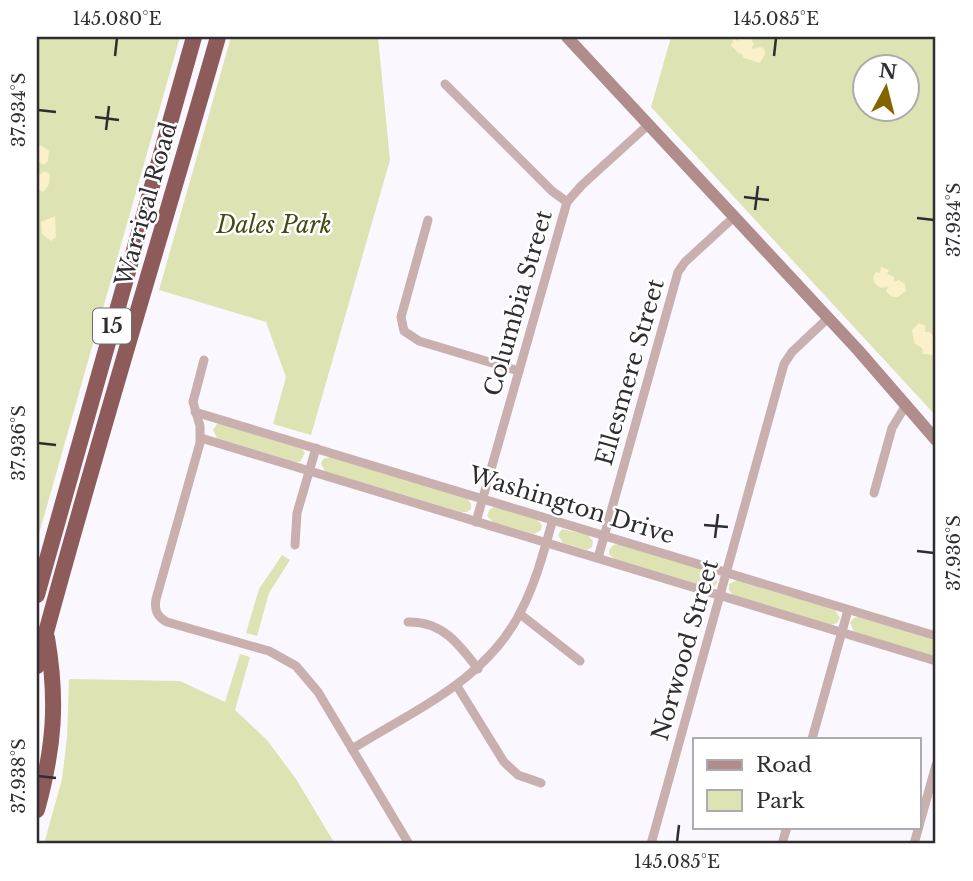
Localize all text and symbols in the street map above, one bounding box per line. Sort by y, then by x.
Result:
text: 145.080°E [73,8,161,30]
text: 145.085°E [733,8,819,30]
north arrow [850,52,920,122]
text: N [878,59,898,84]
text: 37.934°S [8,73,30,147]
street label: Warrigal Road [109,119,183,290]
text: 37.934°S [943,183,965,257]
street label: Columbia Street [478,206,558,399]
park label: Dales Park [215,211,332,239]
street label: Ellesmere Street [590,275,670,469]
road number: 15 [93,308,131,344]
text: 37.936°S [8,405,30,481]
street label: Washington Drive [465,460,678,550]
text: 37.936°S [943,515,965,591]
street label: Norwood Street [646,556,724,744]
text: 37.938°S [8,738,30,814]
legend [693,738,920,828]
text: Road [756,752,812,778]
text: Park [756,788,805,814]
text: 145.085°E [634,851,720,873]

